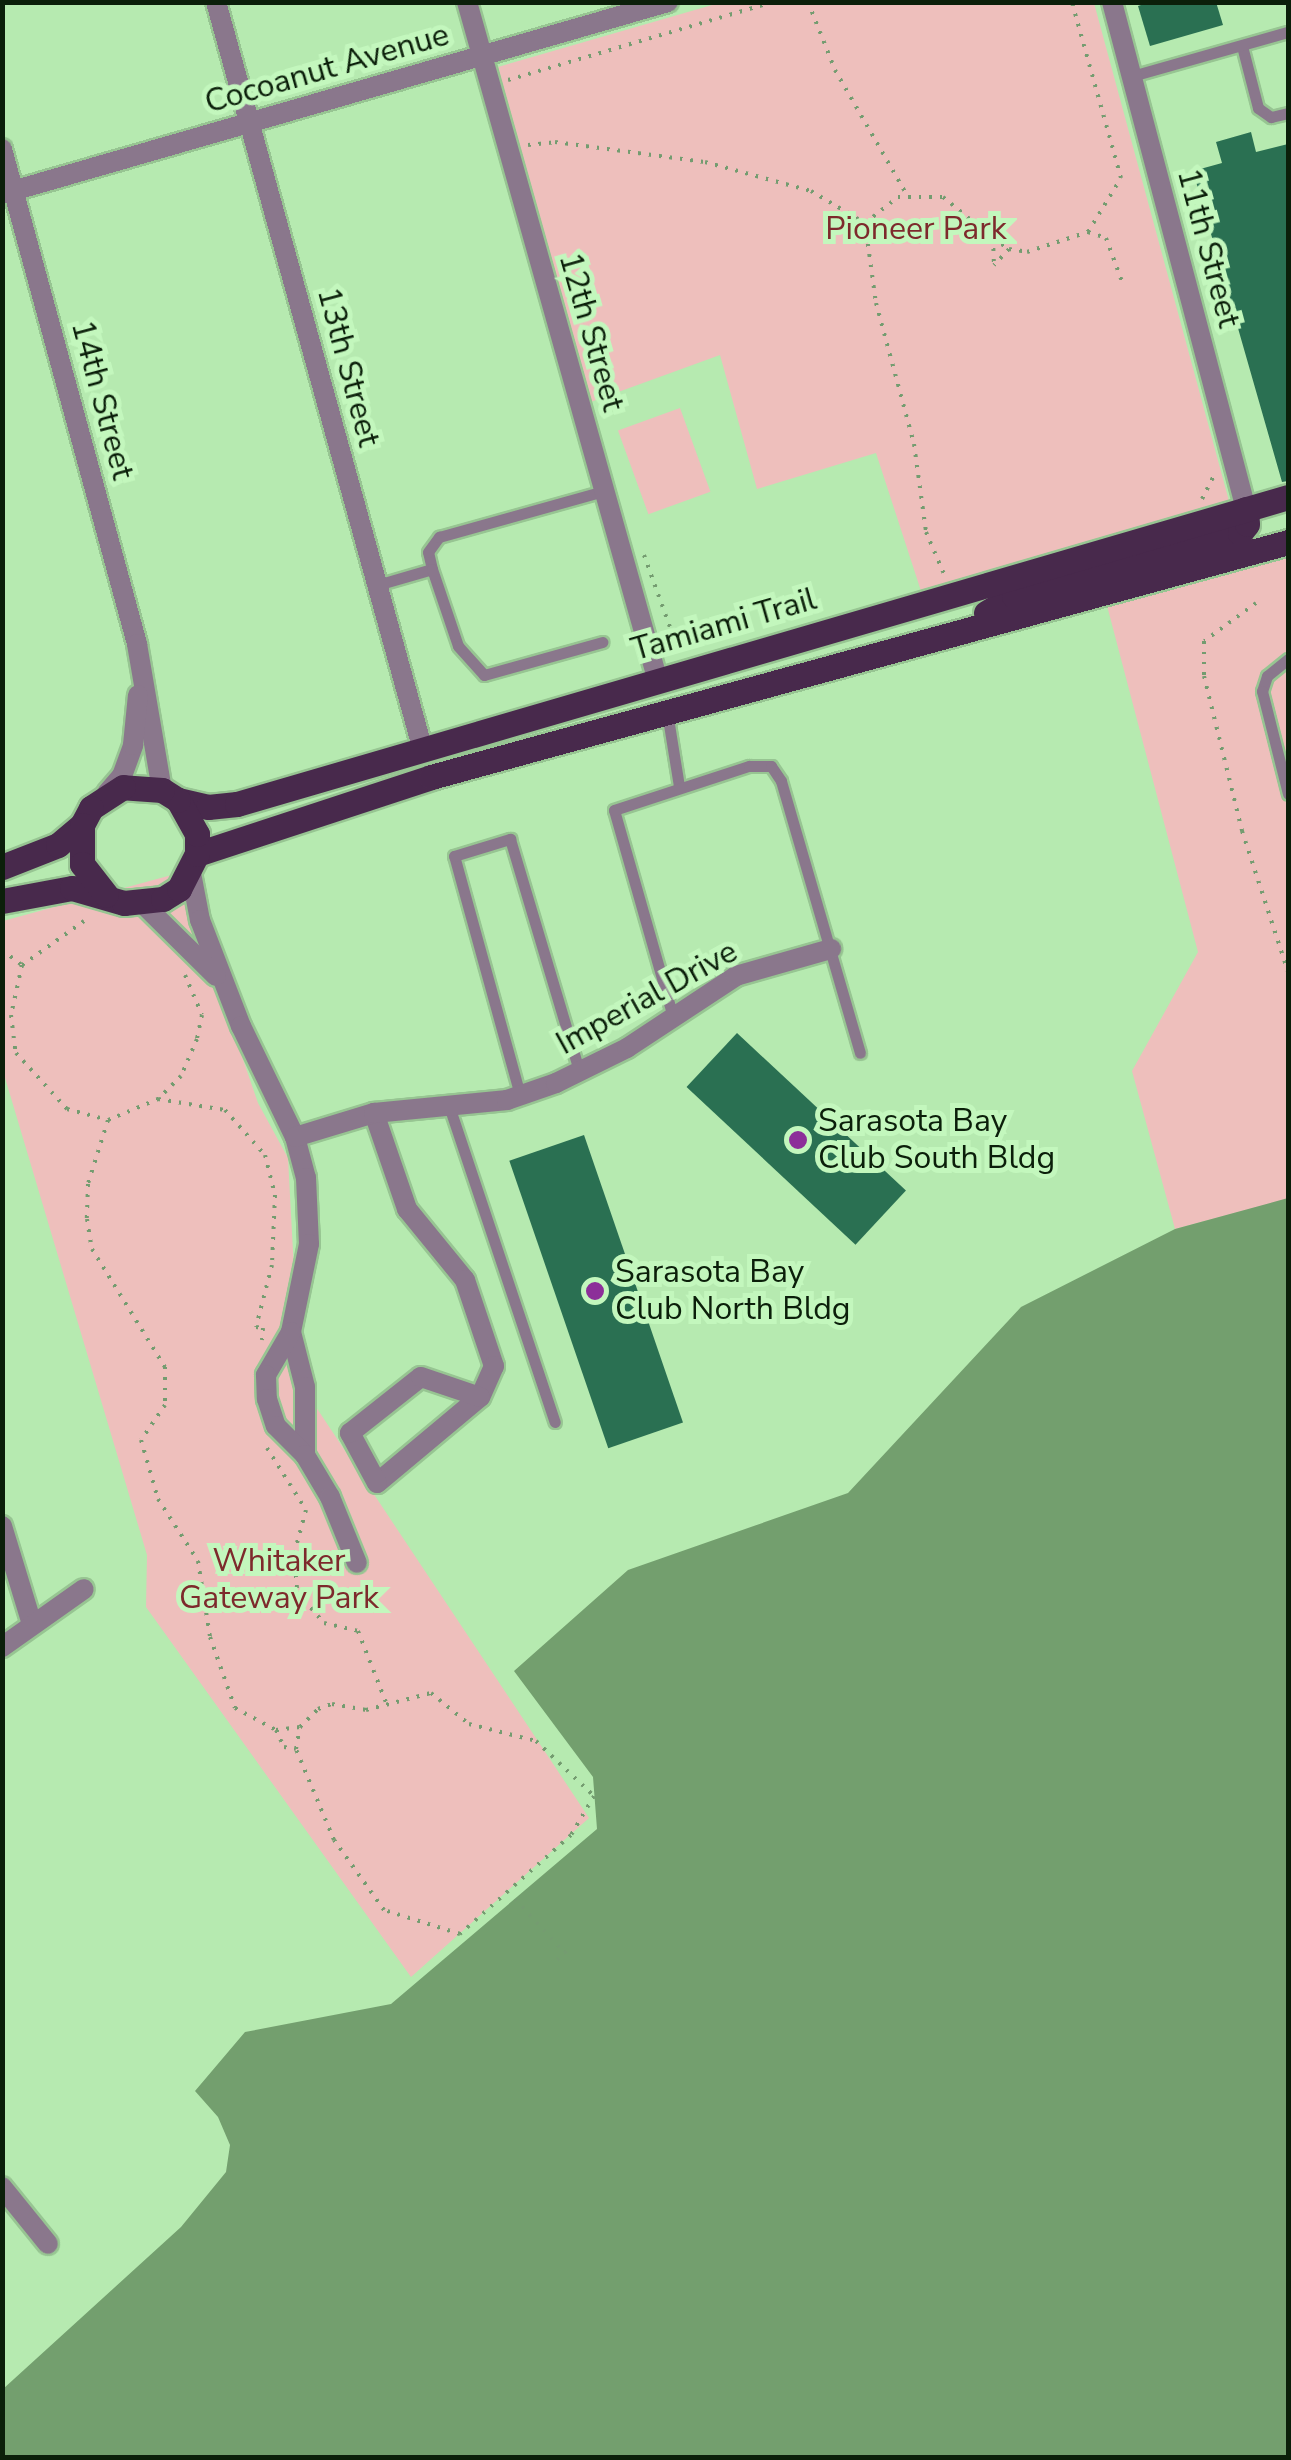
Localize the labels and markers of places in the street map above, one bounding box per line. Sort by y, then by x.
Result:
place label: Sarasota Bay Club South Bldg [818,1103,1055,1178]
marker: Sarasota Bay Club South Bldg [787,1129,809,1151]
place label: Sarasota Bay Club North Bldg [615,1254,851,1329]
marker: Sarasota Bay Club North Bldg [584,1280,606,1302]

